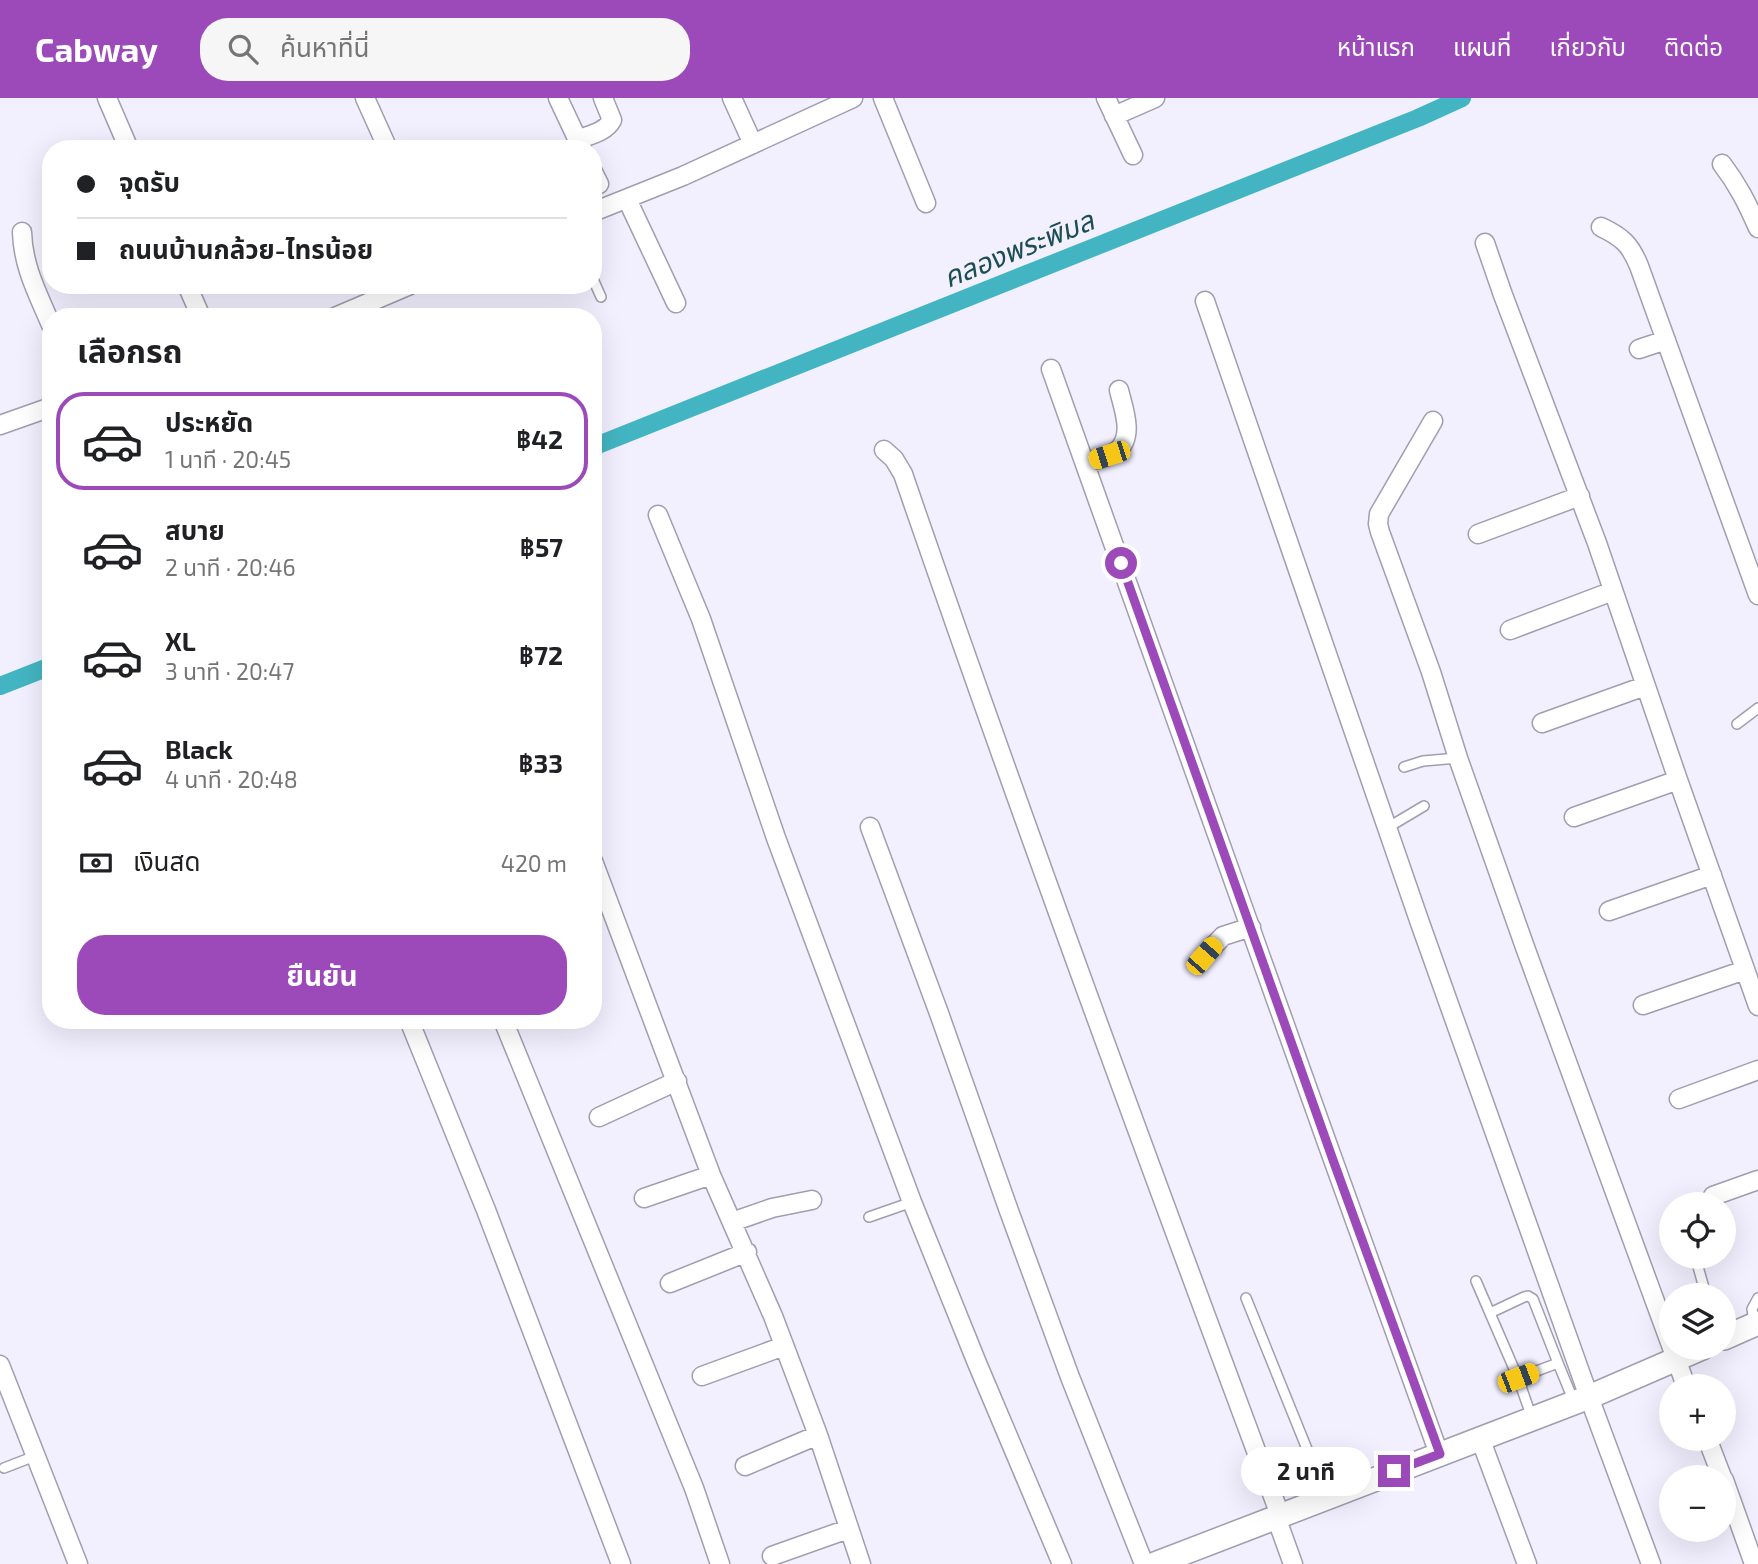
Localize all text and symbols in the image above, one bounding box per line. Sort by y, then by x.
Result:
search box [200,18,690,81]
text: Cabway [35,29,158,69]
icon: search [224,30,262,68]
text: ค้นหาที่นี่ [280,31,369,62]
text: หน้าแรก [1337,32,1415,61]
text: แผนที่ [1453,32,1511,61]
text: เกี่ยวกับ [1549,32,1626,61]
text: ติดต่อ [1664,32,1723,61]
text: จุดรับ [119,166,180,197]
water label: คลองพระพิมล [938,202,1099,294]
text: ถนนบ้านกล้วย-ไทรน้อย [119,233,373,264]
text: เลือกรถ [77,331,182,369]
text: ประหยัด [165,406,253,437]
icon: car [81,410,144,473]
text: ฿42 [516,423,563,454]
car [1086,439,1133,471]
text: 1 นาที · 20:45 [165,445,291,473]
text: สบาย [165,514,225,545]
icon: car [81,518,144,581]
text: ฿57 [520,531,563,562]
route start [1105,547,1137,579]
text: 2 นาที · 20:46 [165,553,296,581]
text: XL [165,625,196,656]
icon: car [81,626,144,689]
text: ฿72 [519,639,563,670]
text: 3 นาที · 20:47 [165,657,294,685]
text: Black [165,733,233,764]
icon: car [81,734,144,797]
text: ฿33 [518,747,563,778]
text: 4 นาที · 20:48 [165,765,298,793]
icon: cash [77,844,115,882]
text: เงินสด [133,845,200,876]
text: 420 m [501,849,567,877]
car [1183,933,1226,979]
button: ยืนยัน [77,935,567,1015]
map controls [1659,1192,1736,1542]
button: locate [1659,1192,1736,1269]
button: layers [1659,1283,1736,1360]
car [1495,1361,1542,1395]
button: + [1659,1374,1736,1451]
callout: 2 นาที [1240,1446,1370,1496]
route end [1378,1455,1410,1487]
text: 2 นาที [1277,1457,1335,1485]
button: − [1659,1465,1736,1542]

